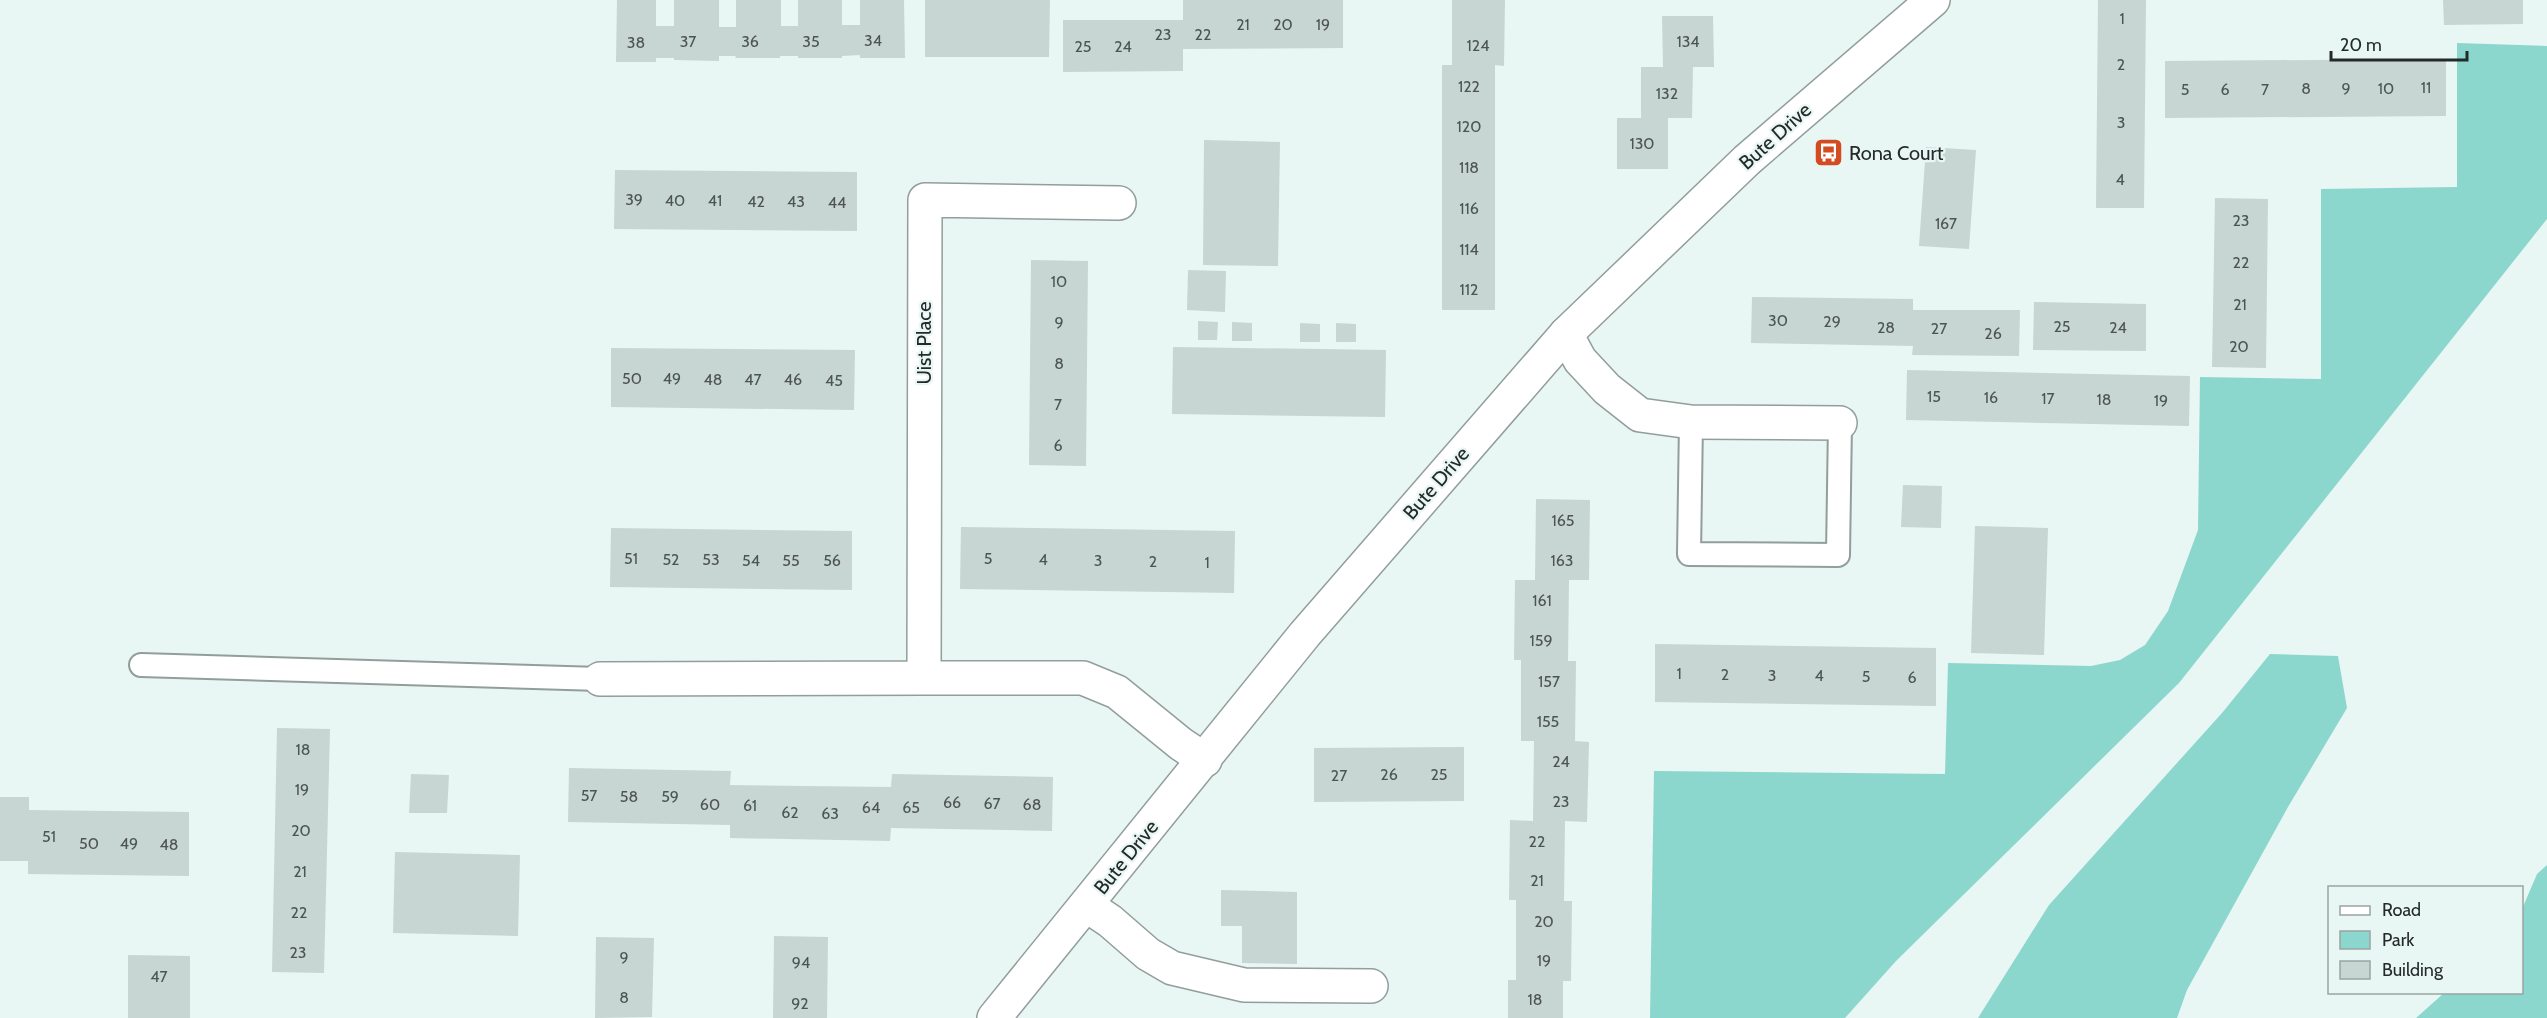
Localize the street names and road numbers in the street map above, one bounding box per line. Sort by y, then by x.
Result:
street label: Bute Drive [1734,97,1816,175]
street label: Uist Place [912,302,936,384]
street label: Bute Drive [1398,442,1474,524]
street label: Bute Drive [1089,815,1163,899]

